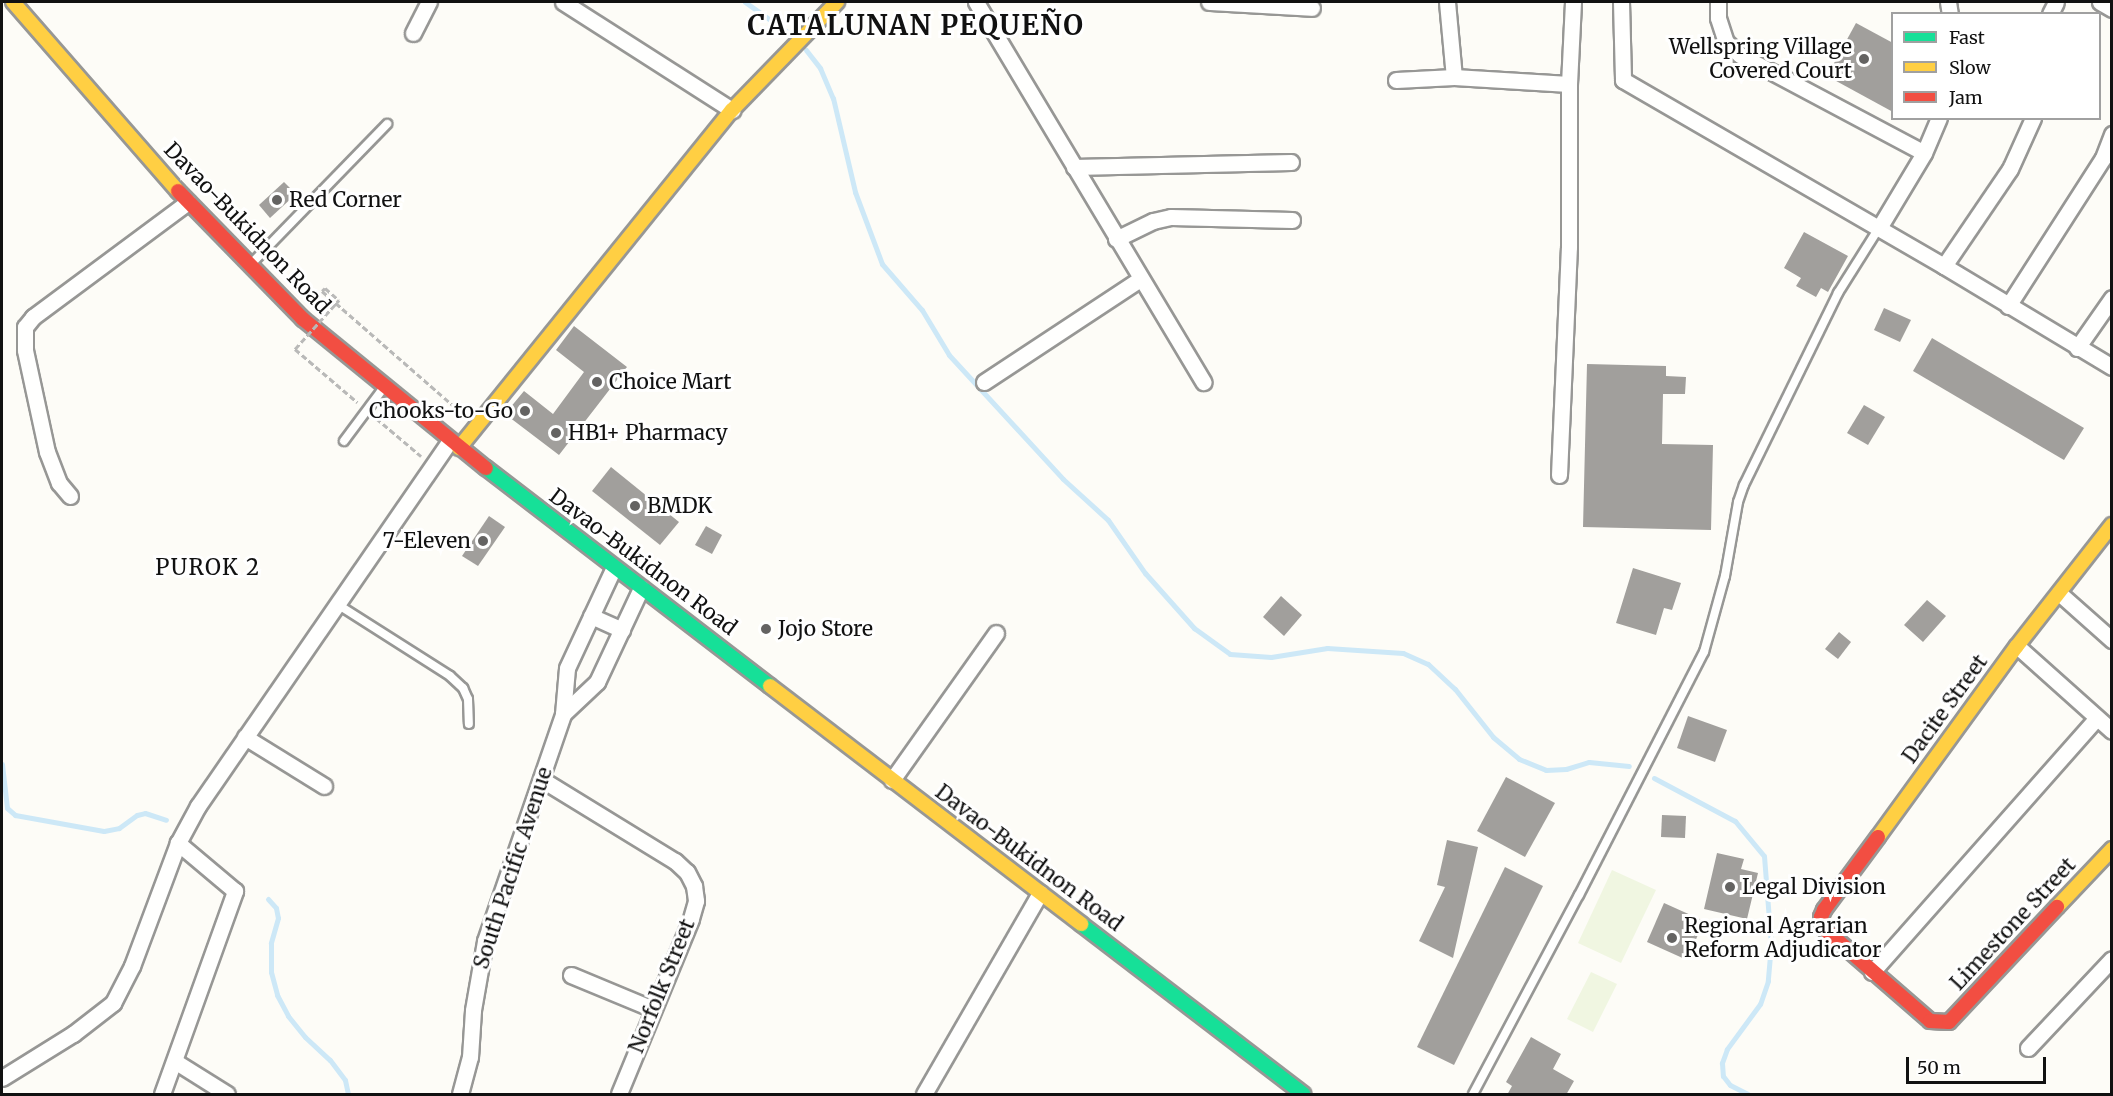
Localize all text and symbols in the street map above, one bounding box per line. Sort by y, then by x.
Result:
district label: CATALUNAN PEQUEÑO [748,10,1084,42]
legend [1891,12,2101,120]
text: Fast [1949,26,1985,49]
place label: Wellspring Village Covered Court [1669,34,1852,84]
marker: Wellspring Village Covered Court [1857,52,1871,66]
text: Slow [1949,56,1991,79]
text: Jam [1949,86,1983,109]
street label: Davao-Bukidnon Road [159,137,335,319]
place label: Red Corner [289,187,402,213]
marker: Red Corner [270,193,284,207]
place label: Choice Mart [609,369,731,395]
marker: Choice Mart [590,375,604,389]
place label: Chooks-to-Go [369,398,513,424]
marker: Chooks-to-Go [518,404,532,418]
place label: HB1+ Pharmacy [568,420,728,446]
marker: HB1+ Pharmacy [549,426,563,440]
street label: Davao-Bukidnon Road [544,483,742,641]
place label: BMDK [647,493,712,519]
marker: BMDK [628,499,642,513]
place label: 7-Eleven [383,528,471,554]
marker: 7-Eleven [476,534,490,548]
district label: PUROK 2 [155,555,261,581]
place label: Jojo Store [778,616,873,642]
marker: Jojo Store [759,622,773,636]
street label: Dacite Street [1897,650,1993,768]
street label: South Pacific Avenue [468,764,558,972]
street label: Davao-Bukidnon Road [930,779,1128,937]
street label: Limestone Street [1945,853,2081,995]
place label: Legal Division [1742,874,1886,900]
marker: Legal Division [1723,880,1737,894]
place label: Regional Agrarian Reform Adjudicator [1684,913,1881,963]
street label: Norfolk Street [624,915,700,1057]
marker: Regional Agrarian Reform Adjudicator [1665,931,1679,945]
scale bar [1909,1045,2048,1083]
text: 50 m [1917,1056,1961,1079]

